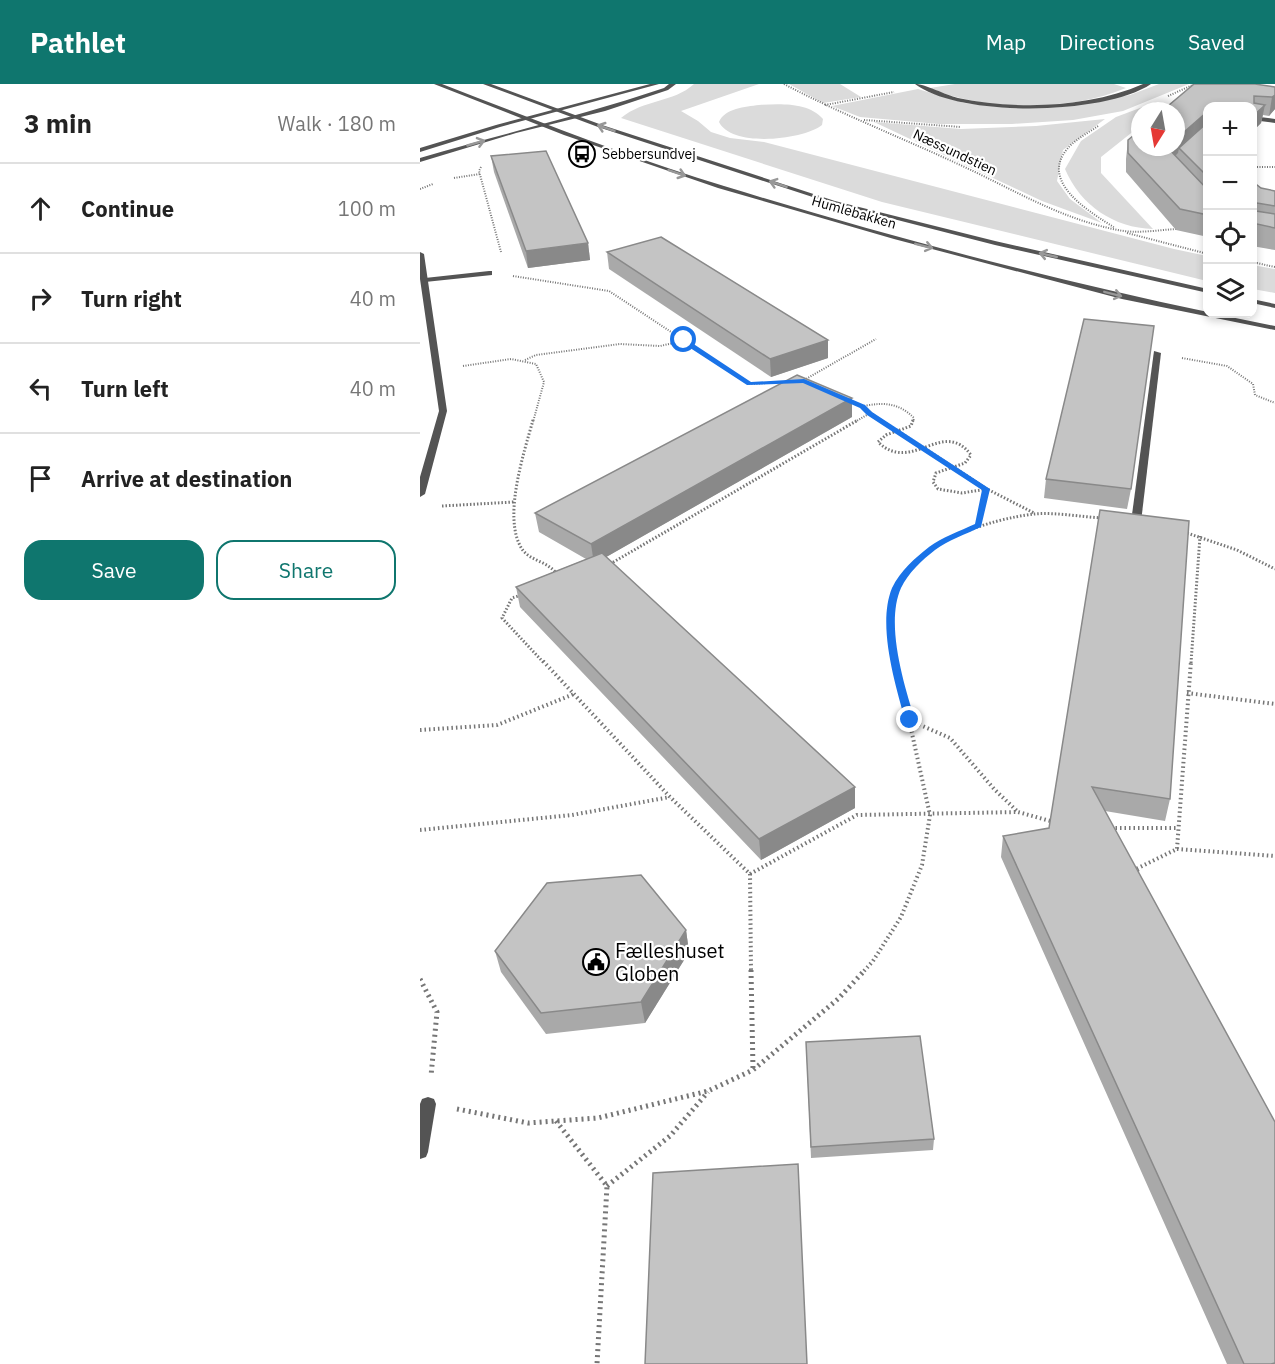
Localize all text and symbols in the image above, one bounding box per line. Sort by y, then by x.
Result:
text: Pathlet [30,24,126,61]
text: Map [986,28,1026,56]
text: Directions [1059,28,1155,56]
text: Saved [1188,28,1245,56]
north arrow [1131,102,1185,156]
map controls [1203,102,1257,318]
button: + [1203,102,1257,156]
text: 3 min [24,106,92,140]
text: Walk · 180 m [278,110,396,137]
one-way arrow [597,121,616,132]
street label: Næssundstien [910,125,1000,179]
one-way arrow [466,137,485,148]
bus stop icon: Sebbersundvej [567,139,597,169]
place label: Sebbersundvej [602,145,696,163]
button: − [1203,156,1257,210]
one-way arrow [667,168,686,179]
one-way arrow [769,178,788,189]
street label: Humlebakken [810,191,898,233]
icon: ahead [24,192,57,225]
text: Continue [81,194,174,223]
text: 100 m [338,195,396,222]
button: locate [1203,210,1257,264]
one-way arrow [915,240,934,252]
one-way arrow [1039,249,1058,260]
button: layers [1203,264,1257,318]
icon: right [24,282,57,315]
text: Turn right [81,284,182,313]
text: 40 m [350,285,396,312]
one-way arrow [1104,289,1123,300]
route start [670,326,696,352]
icon: left [24,372,57,405]
text: Turn left [81,374,169,403]
text: 40 m [350,375,396,402]
icon: arrive [24,462,57,495]
text: Arrive at destination [81,464,292,493]
button: Save [24,540,204,600]
button: Share [216,540,396,600]
route end [896,706,922,732]
place label: Fælleshuset Globen [615,937,725,987]
public building icon: Fælleshuset Globen [581,947,611,977]

